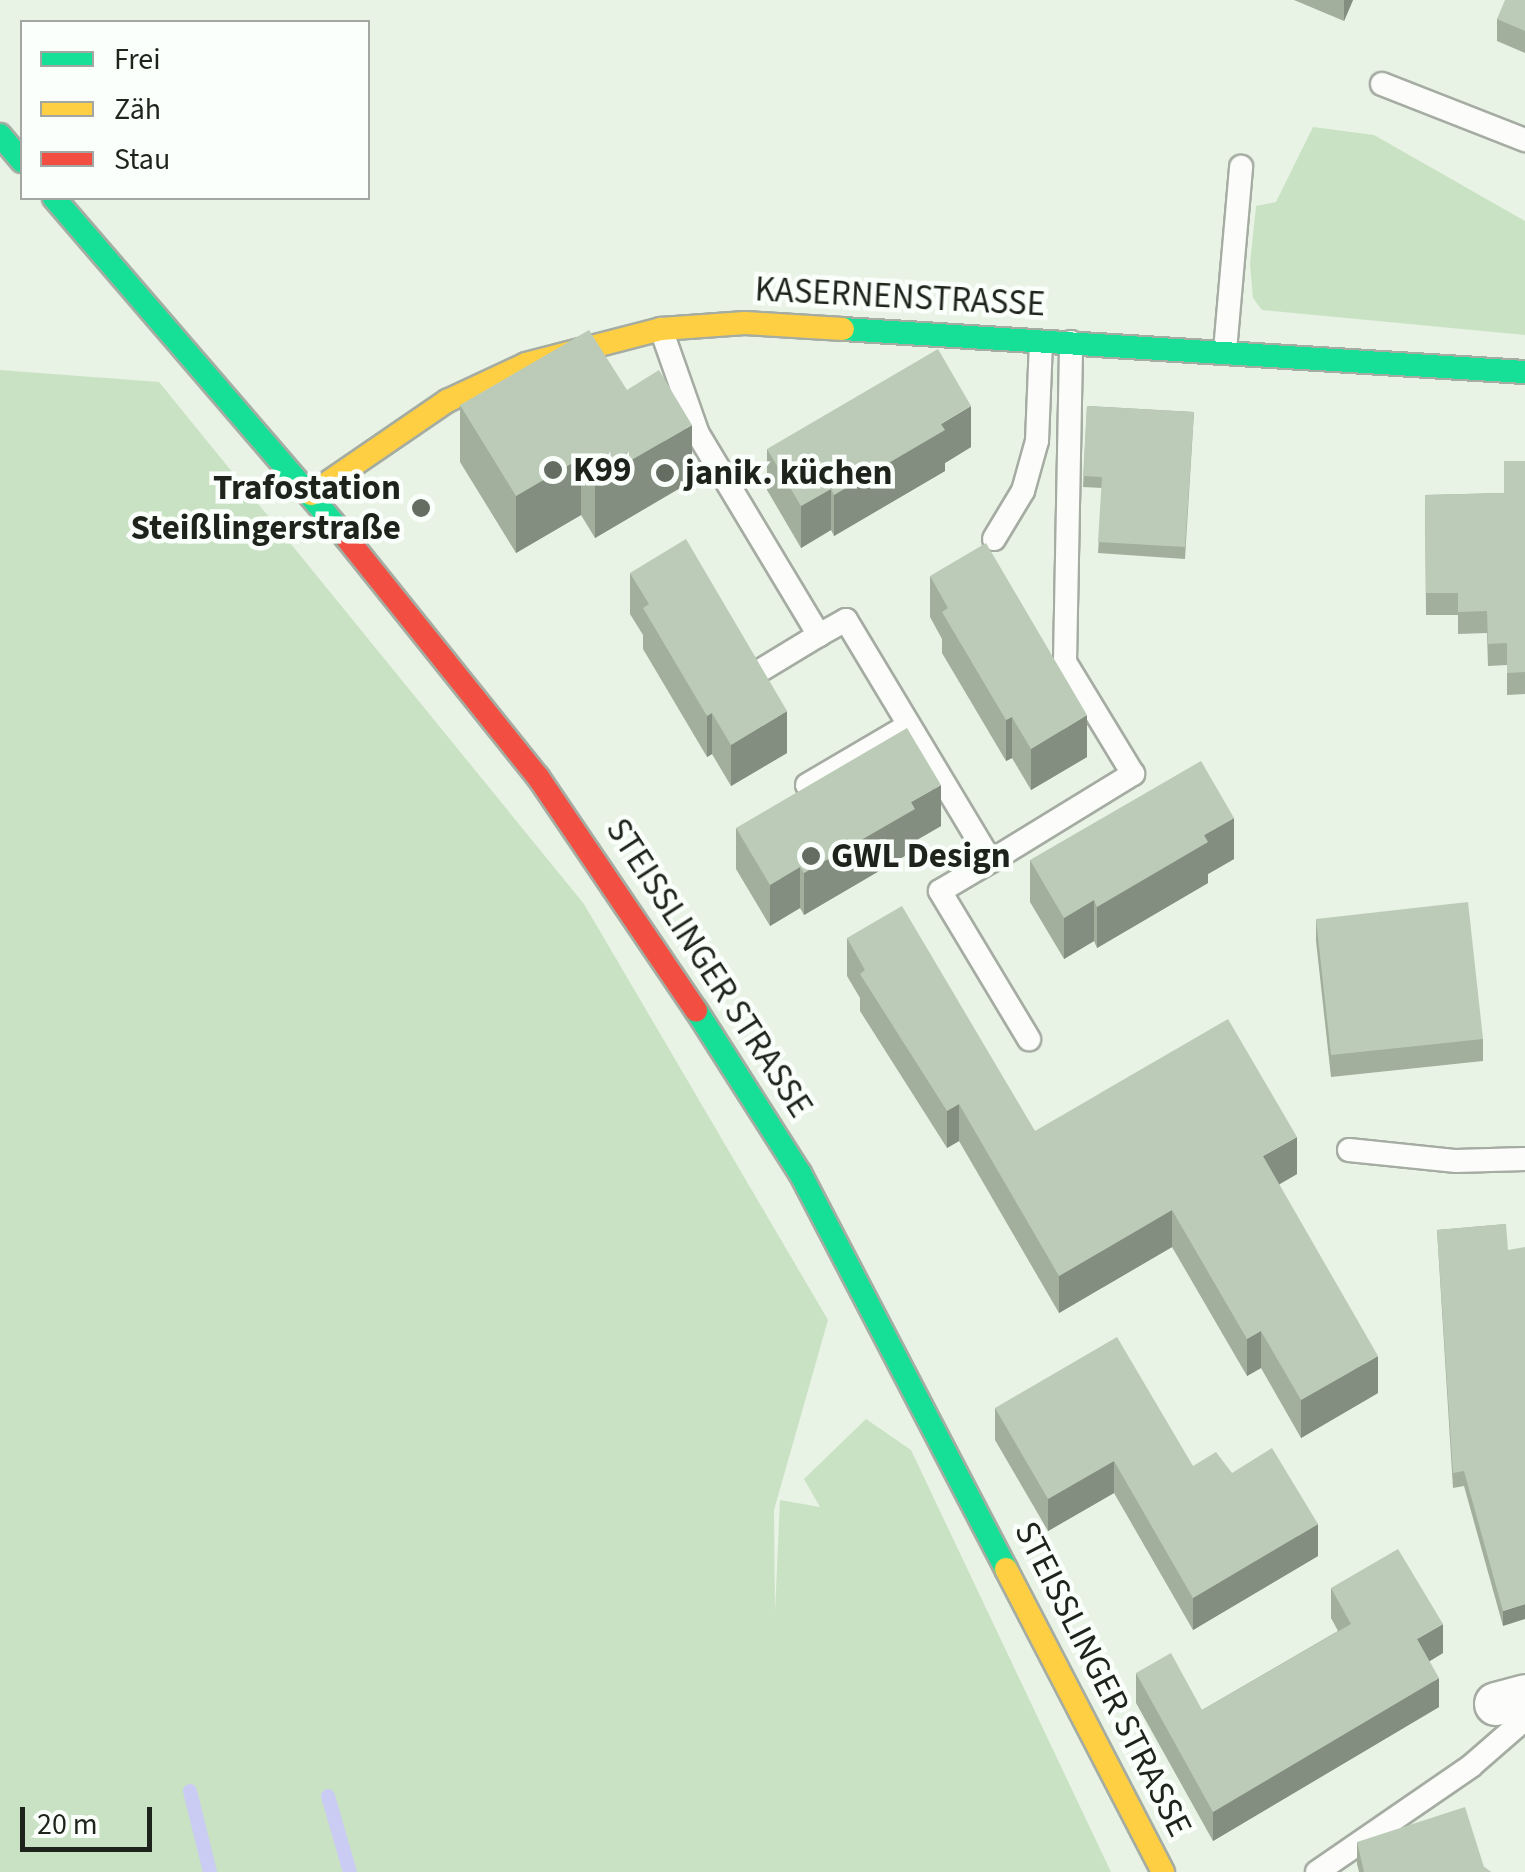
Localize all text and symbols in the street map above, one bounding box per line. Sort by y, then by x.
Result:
legend [20,20,370,200]
text: Frei [114,38,161,81]
text: Zäh [114,88,161,131]
text: Stau [114,138,170,181]
street label: KASERNENSTRASSE [754,268,1046,326]
place label: K99 [573,449,631,491]
place label: janik. küchen [685,452,893,494]
marker: K99 [542,459,564,481]
marker: janik. küchen [654,462,676,484]
place label: Trafostation Steißlingerstraße [130,467,401,549]
marker: Trafostation Steißlingerstraße [410,497,432,519]
street label: STEISSLINGER STRASSE [597,811,821,1125]
place label: GWL Design [831,835,1011,877]
marker: GWL Design [800,845,822,867]
street label: STEISSLINGER STRASSE [1005,1514,1201,1844]
scale bar [25,1787,158,1849]
text: 20 m [37,1803,98,1846]

